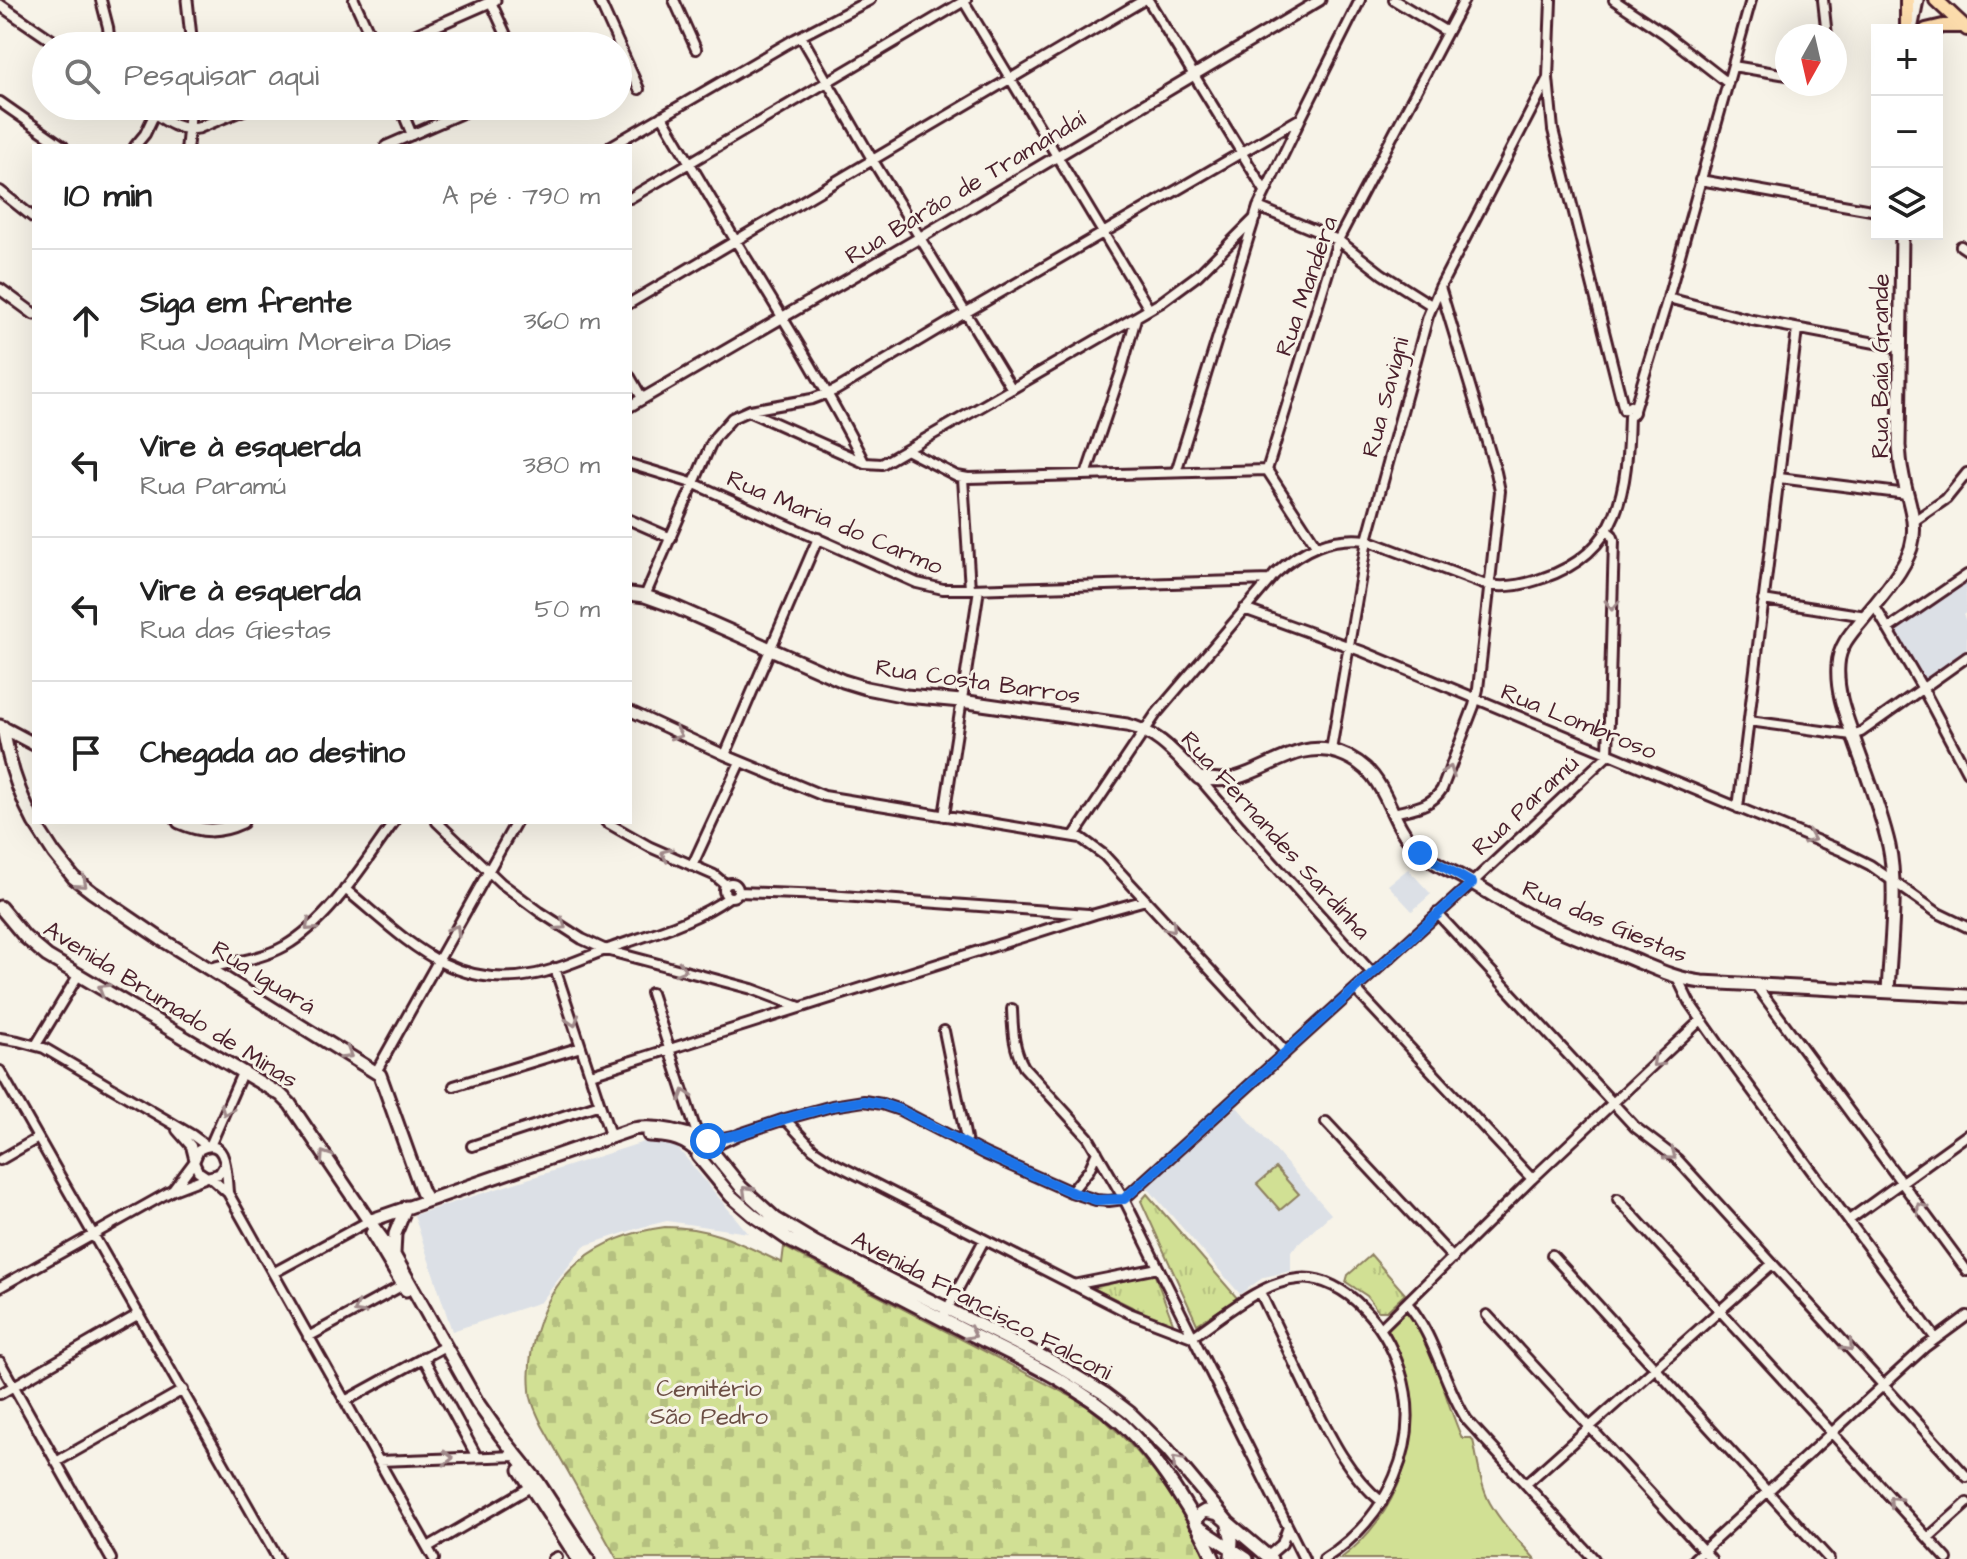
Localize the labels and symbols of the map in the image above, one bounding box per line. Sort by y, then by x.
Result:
north arrow [1775,24,1847,96]
street label: Rua Barão de Tramandaí [839,102,1093,273]
street label: Rua Mandera [1267,212,1347,361]
street label: Rua Baía Grande [1864,273,1898,459]
street label: Rua Savigni [1354,333,1419,461]
street label: Rua Maria do Carmo [721,462,948,584]
one-way arrow [1604,599,1621,612]
street label: Rua Costa Barros [873,651,1082,713]
street label: Rua Lombroso [1495,675,1662,769]
one-way arrow [669,724,684,740]
street label: Rua Fernandes Sardinha [1172,724,1378,947]
street label: Rua Paramú [1465,747,1587,864]
one-way arrow [1439,765,1456,779]
one-way arrow [1802,828,1816,844]
route end [1402,835,1438,871]
one-way arrow [660,848,674,864]
street label: Rua das Giestas [1517,872,1693,972]
one-way arrow [72,873,87,888]
street label: Avenida Brumado de Minas [37,913,304,1097]
one-way arrow [305,916,320,931]
one-way arrow [552,916,567,931]
one-way arrow [1162,917,1176,932]
one-way arrow [445,924,460,939]
street label: Rua Iguará [204,932,322,1024]
one-way arrow [674,960,688,976]
one-way arrow [97,983,112,999]
one-way arrow [564,1014,580,1027]
one-way arrow [338,1044,353,1060]
one-way arrow [1652,1053,1666,1068]
one-way arrow [678,1089,694,1102]
one-way arrow [219,1101,235,1116]
route start [690,1123,726,1159]
one-way arrow [1662,1146,1677,1160]
one-way arrow [319,1151,334,1165]
one-way arrow [741,1186,756,1200]
one-way arrow [1916,1202,1931,1217]
street label: Avenida Francisco Falconi [845,1223,1118,1389]
one-way arrow [353,1299,367,1315]
one-way arrow [962,1324,977,1340]
one-way arrow [1838,1337,1853,1351]
park label: Cemitério São Pedro [650,1372,769,1434]
one-way arrow [442,1449,455,1467]
one-way arrow [1172,1455,1187,1470]
one-way arrow [1889,1496,1903,1511]

